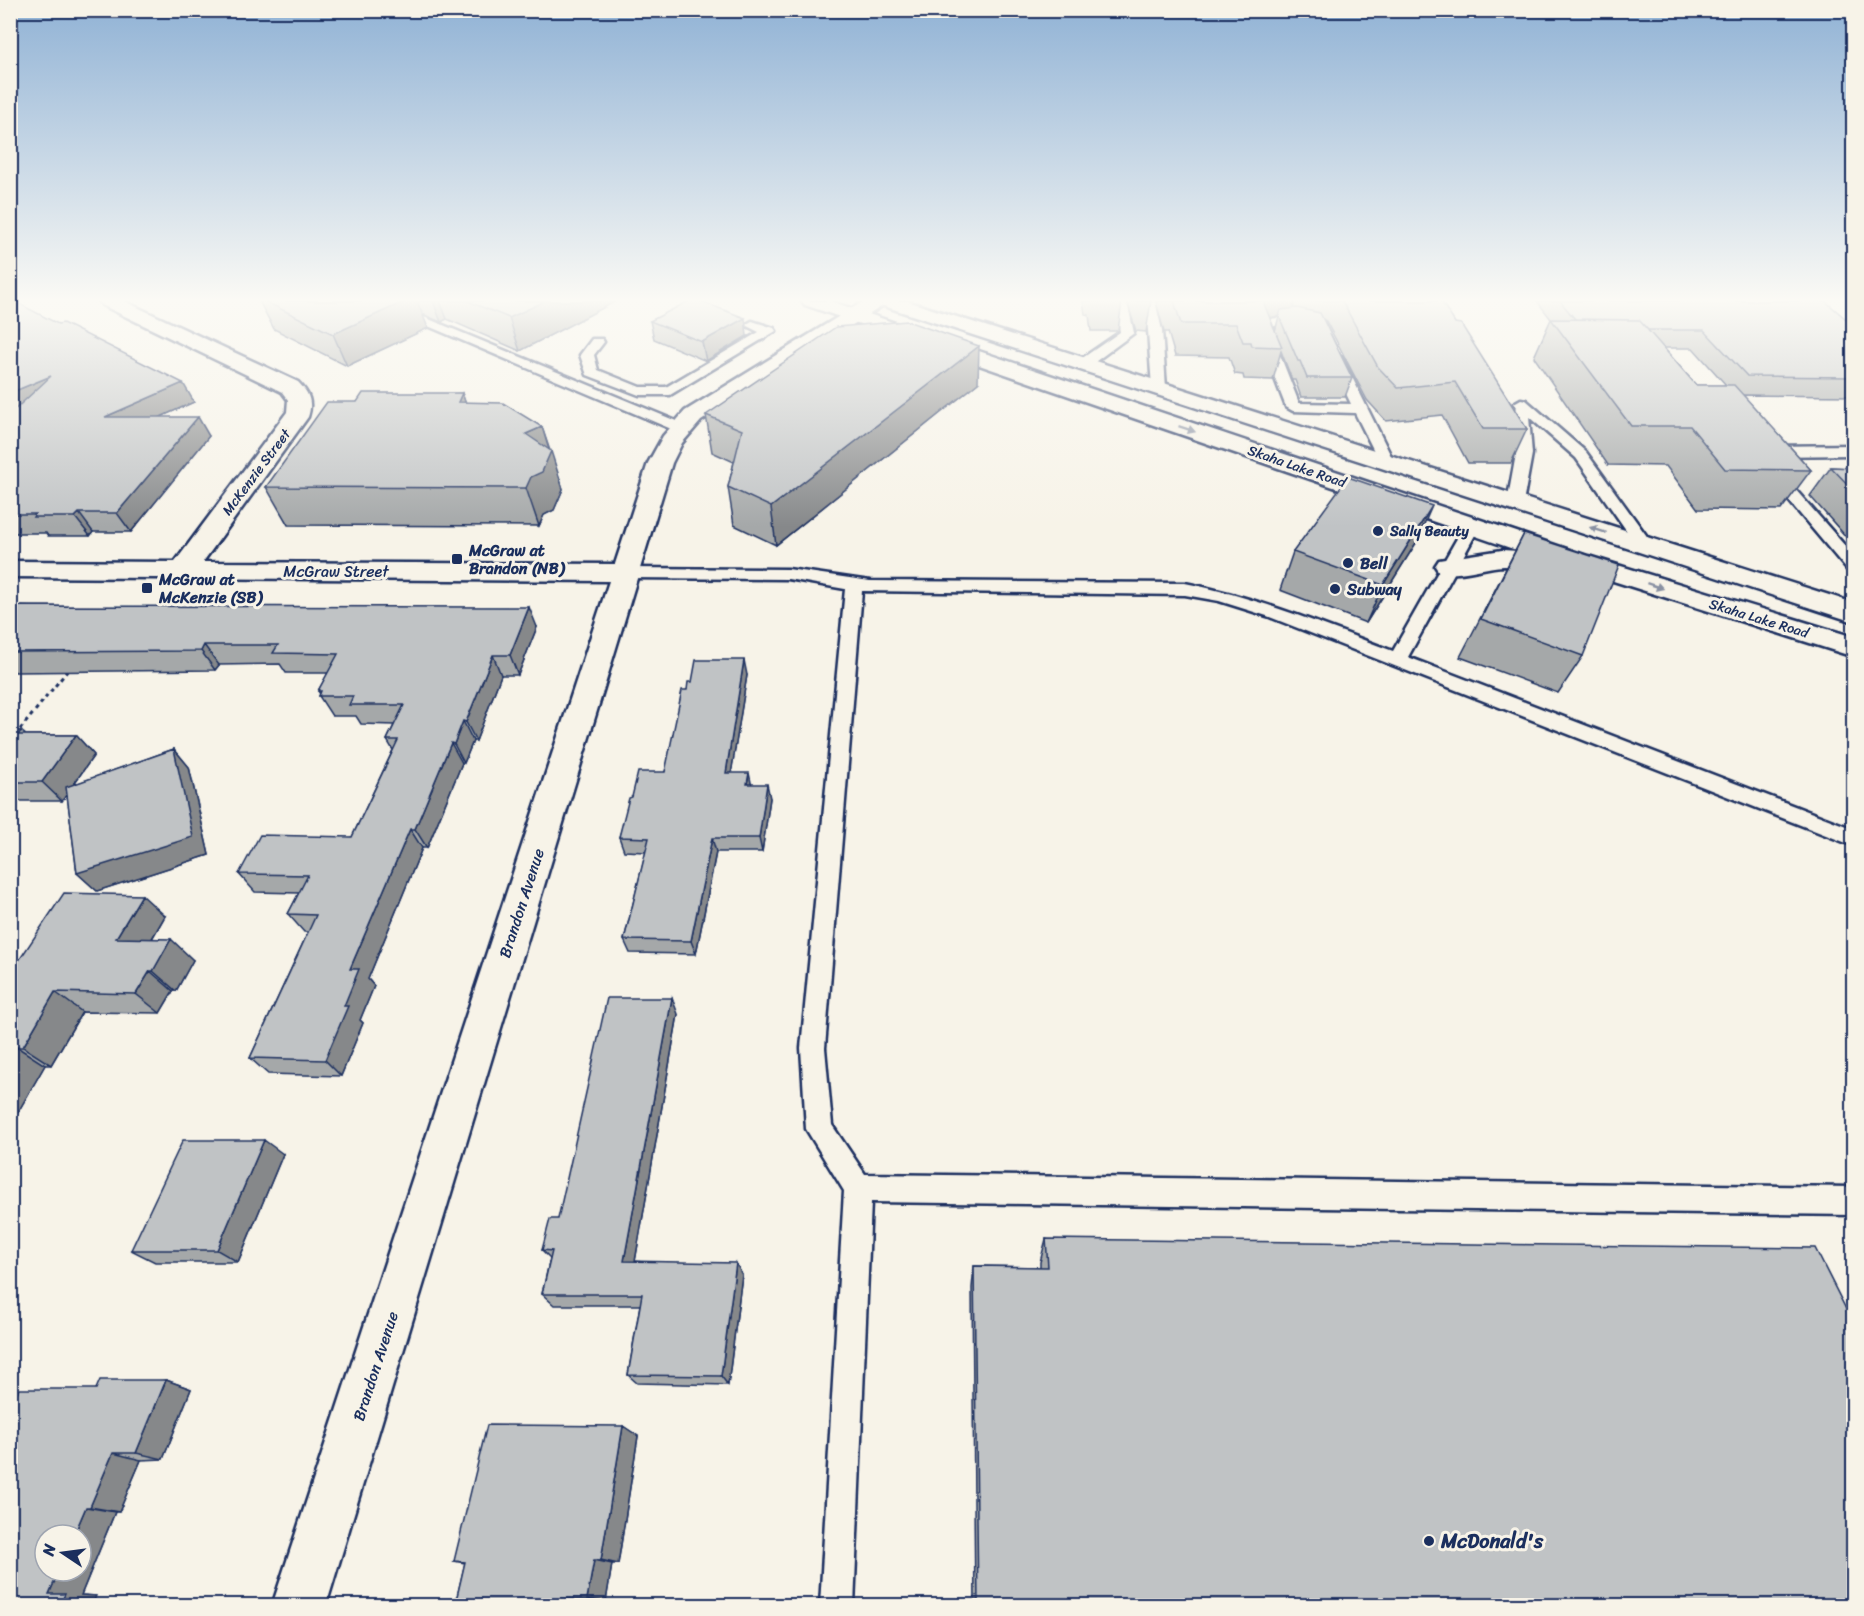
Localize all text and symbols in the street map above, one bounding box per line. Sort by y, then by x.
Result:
street label: McKenzie Street [215,422,298,521]
one-way arrow [1178,424,1196,434]
street label: Skaha Lake Road [1244,438,1351,496]
place label: Sally Beauty [1389,519,1469,544]
marker: Sally Beauty [1371,524,1385,538]
one-way arrow [1589,525,1607,534]
place label: McGraw at Brandon (NB) [468,536,566,583]
place label: Bell [1360,549,1389,578]
marker: McGraw at Brandon (NB) [450,552,464,566]
marker: Bell [1341,556,1355,570]
street label: McGraw Street [283,557,389,586]
place label: McGraw at McKenzie (SB) [158,565,263,612]
place label: Subway [1346,575,1402,604]
marker: McGraw at McKenzie (SB) [140,581,154,595]
marker: Subway [1328,582,1342,596]
one-way arrow [1646,582,1664,591]
street label: Skaha Lake Road [1706,591,1813,646]
street label: Brandon Avenue [490,845,553,962]
street label: Brandon Avenue [344,1308,407,1425]
north arrow [33,1523,93,1583]
place label: McDonald's [1440,1524,1544,1559]
marker: McDonald's [1422,1534,1436,1548]
text: N [33,1540,64,1559]

